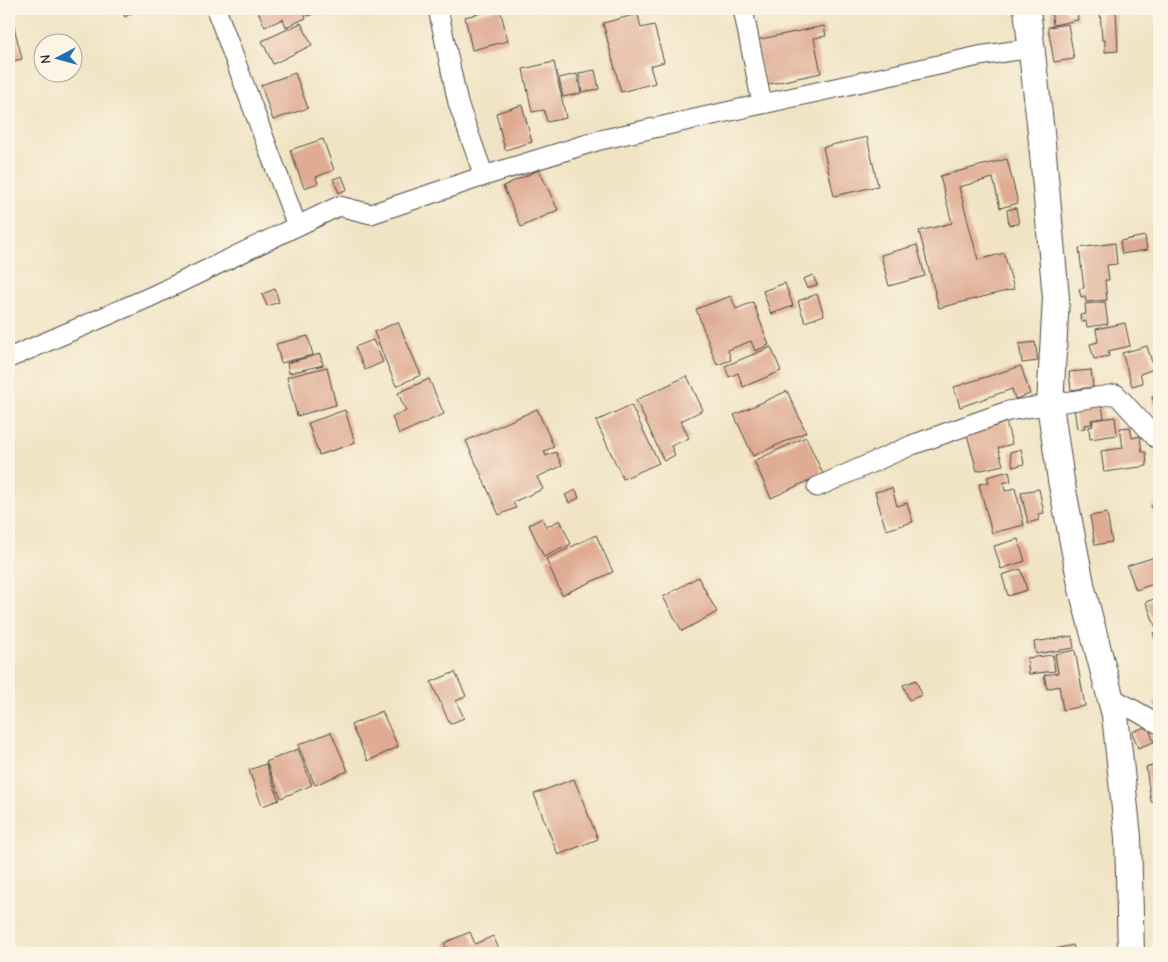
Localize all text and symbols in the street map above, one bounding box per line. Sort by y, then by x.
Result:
north arrow [32,32,82,82]
text: N [37,54,54,65]

